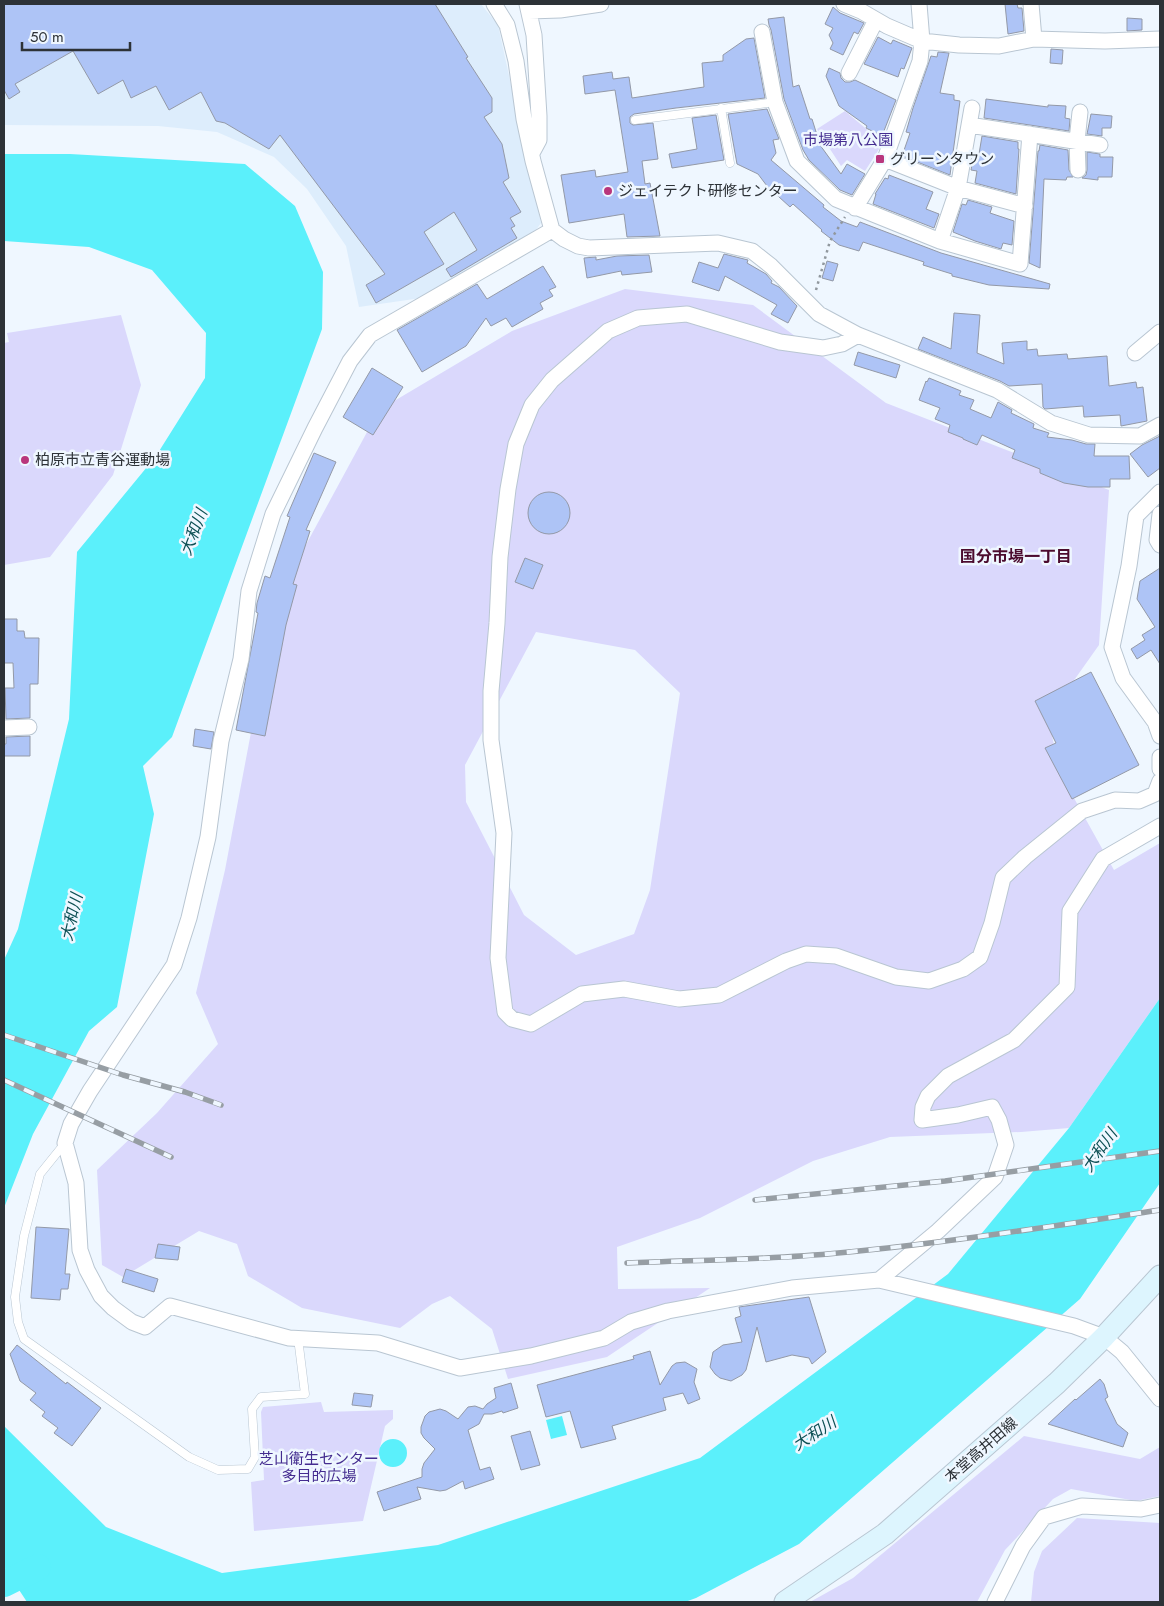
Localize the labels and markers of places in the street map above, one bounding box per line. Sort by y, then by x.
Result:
place label: グリーンタウン [890,148,994,170]
marker: グリーンタウン [874,153,886,165]
place label: ジェイテクト研修センター [618,180,798,202]
marker: ジェイテクト研修センター [602,185,614,197]
place label: 柏原市立青谷運動場 [35,449,170,471]
marker: 柏原市立青谷運動場 [19,454,31,466]

